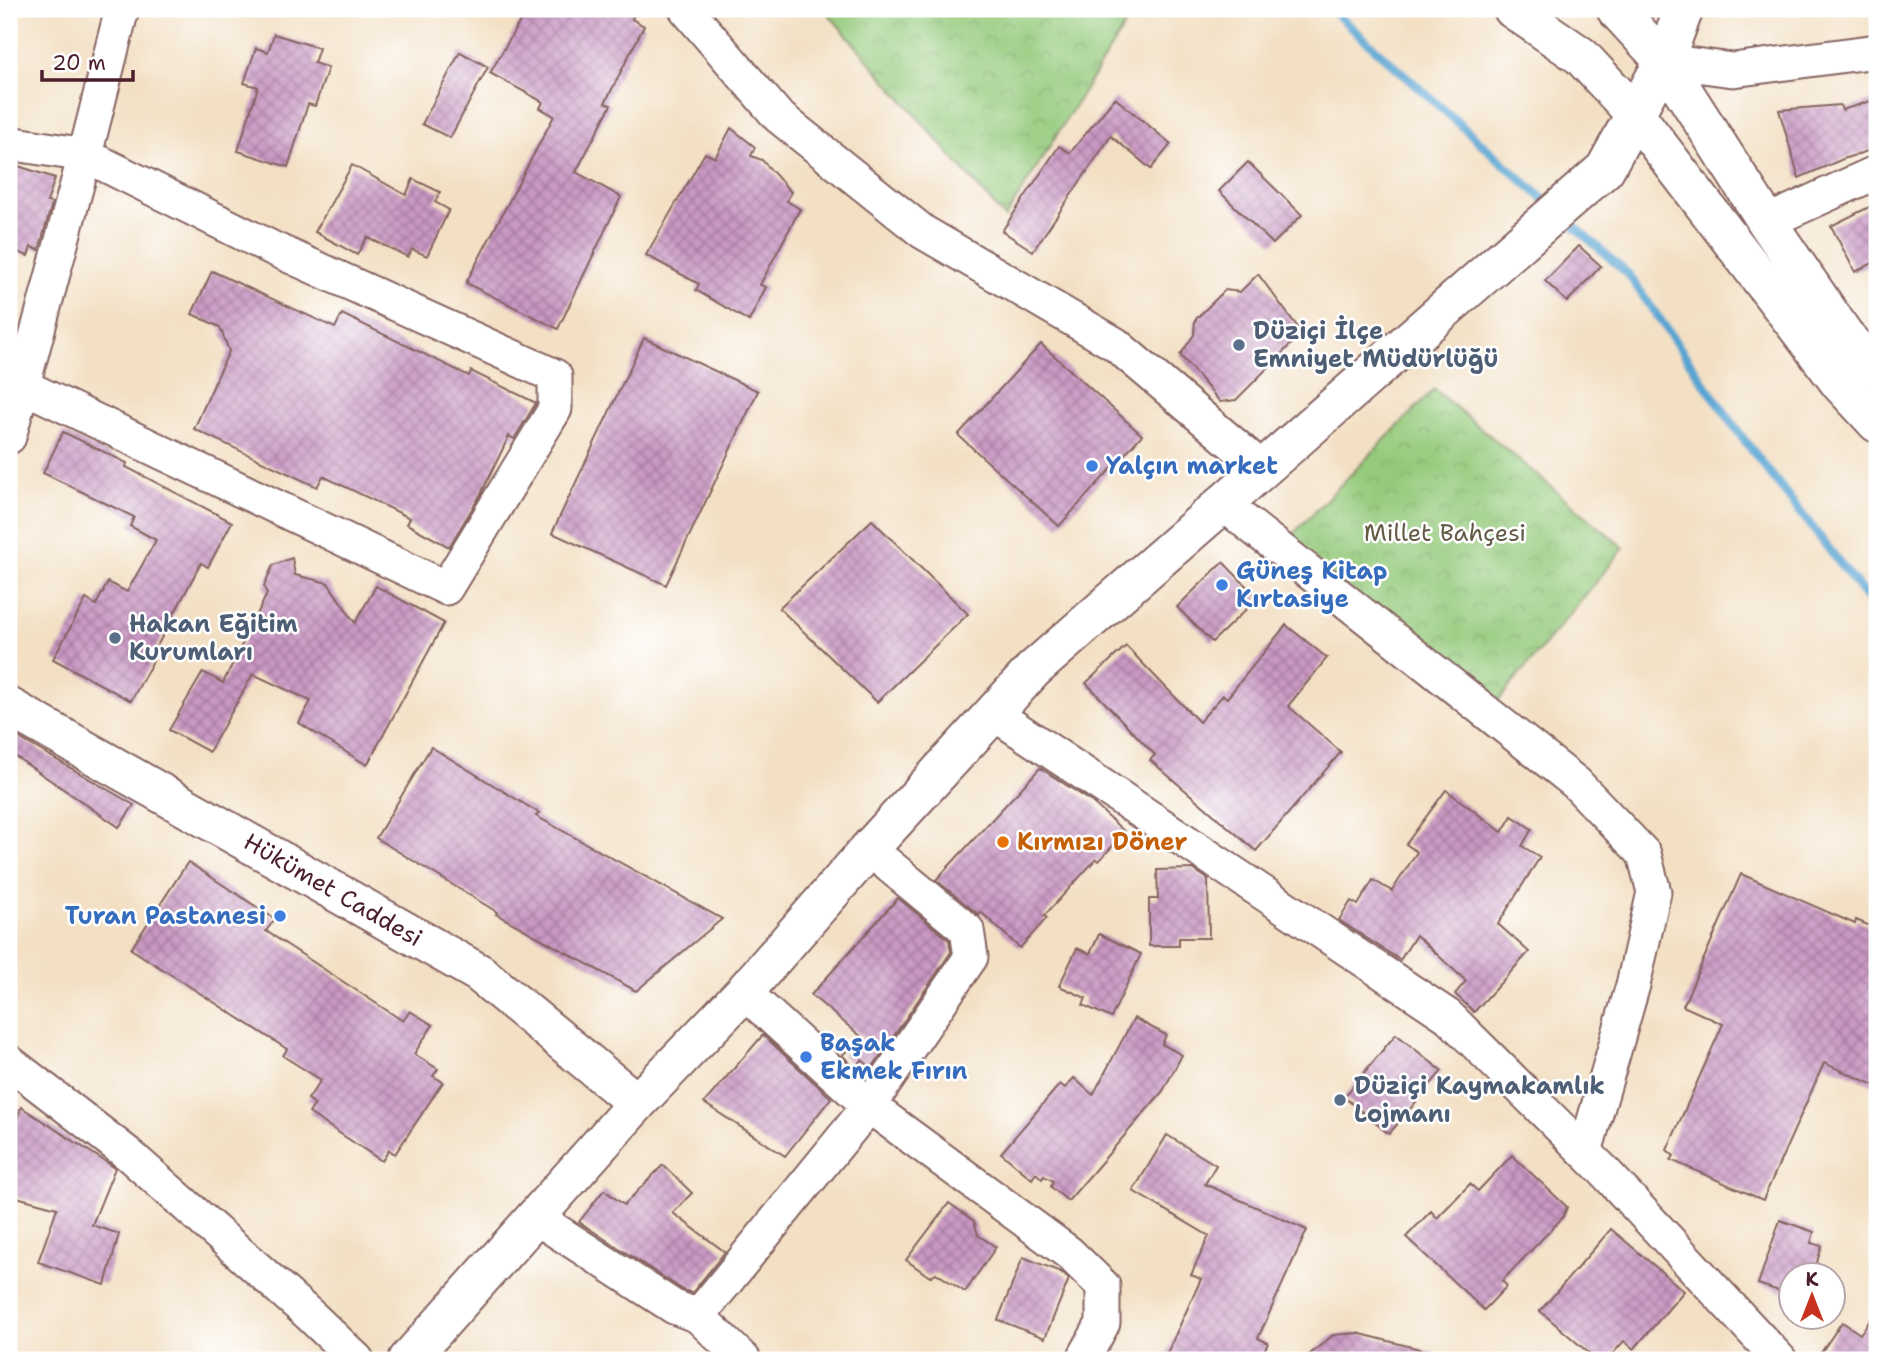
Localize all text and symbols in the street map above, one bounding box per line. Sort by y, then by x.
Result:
scale bar [42,38,133,82]
text: 20 m [52,49,106,77]
place label: Düziçi İlçe Emniyet Müdürlüğü [1253,315,1498,375]
marker: Düziçi İlçe Emniyet Müdürlüğü [1231,337,1247,353]
place label: Yalçın market [1106,450,1278,482]
marker: Yalçın market [1084,458,1100,474]
park label: Millet Bahçesi [1364,517,1526,549]
place label: Güneş Kitap Kırtasiye [1236,555,1387,615]
marker: Güneş Kitap Kırtasiye [1214,577,1230,593]
place label: Hakan Eğitim Kurumları [129,608,298,668]
marker: Hakan Eğitim Kurumları [107,630,123,646]
street label: Hükümet Caddesi [238,826,428,954]
place label: Kırmızı Döner [1017,826,1187,858]
marker: Kırmızı Döner [995,834,1011,850]
place label: Turan Pastanesi [65,900,266,932]
marker: Turan Pastanesi [272,908,288,924]
place label: Başak Ekmek Fırın [820,1027,968,1087]
marker: Başak Ekmek Fırın [798,1049,814,1065]
place label: Düziçi Kaymakamlık Lojmanı [1354,1070,1605,1130]
marker: Düziçi Kaymakamlık Lojmanı [1332,1092,1348,1108]
north arrow [1778,1260,1848,1330]
text: K [1806,1267,1819,1292]

